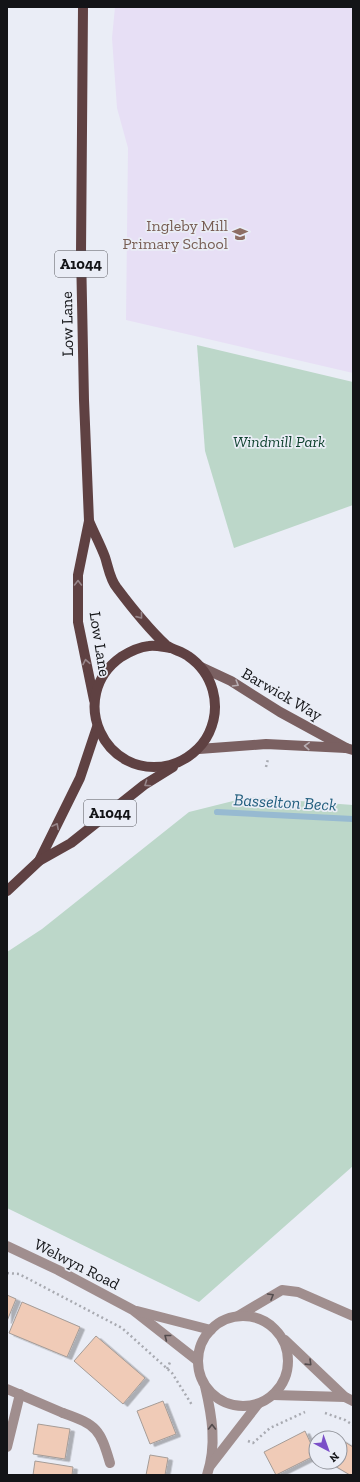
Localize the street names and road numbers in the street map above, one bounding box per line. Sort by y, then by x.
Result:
road number: A1044 [55,251,107,277]
street label: Low Lane [57,291,77,357]
street label: Low Lane [85,610,115,678]
street label: Barwick Way [239,663,326,725]
road number: A1044 [84,800,136,826]
street label: Welwyn Road [31,1234,123,1294]

